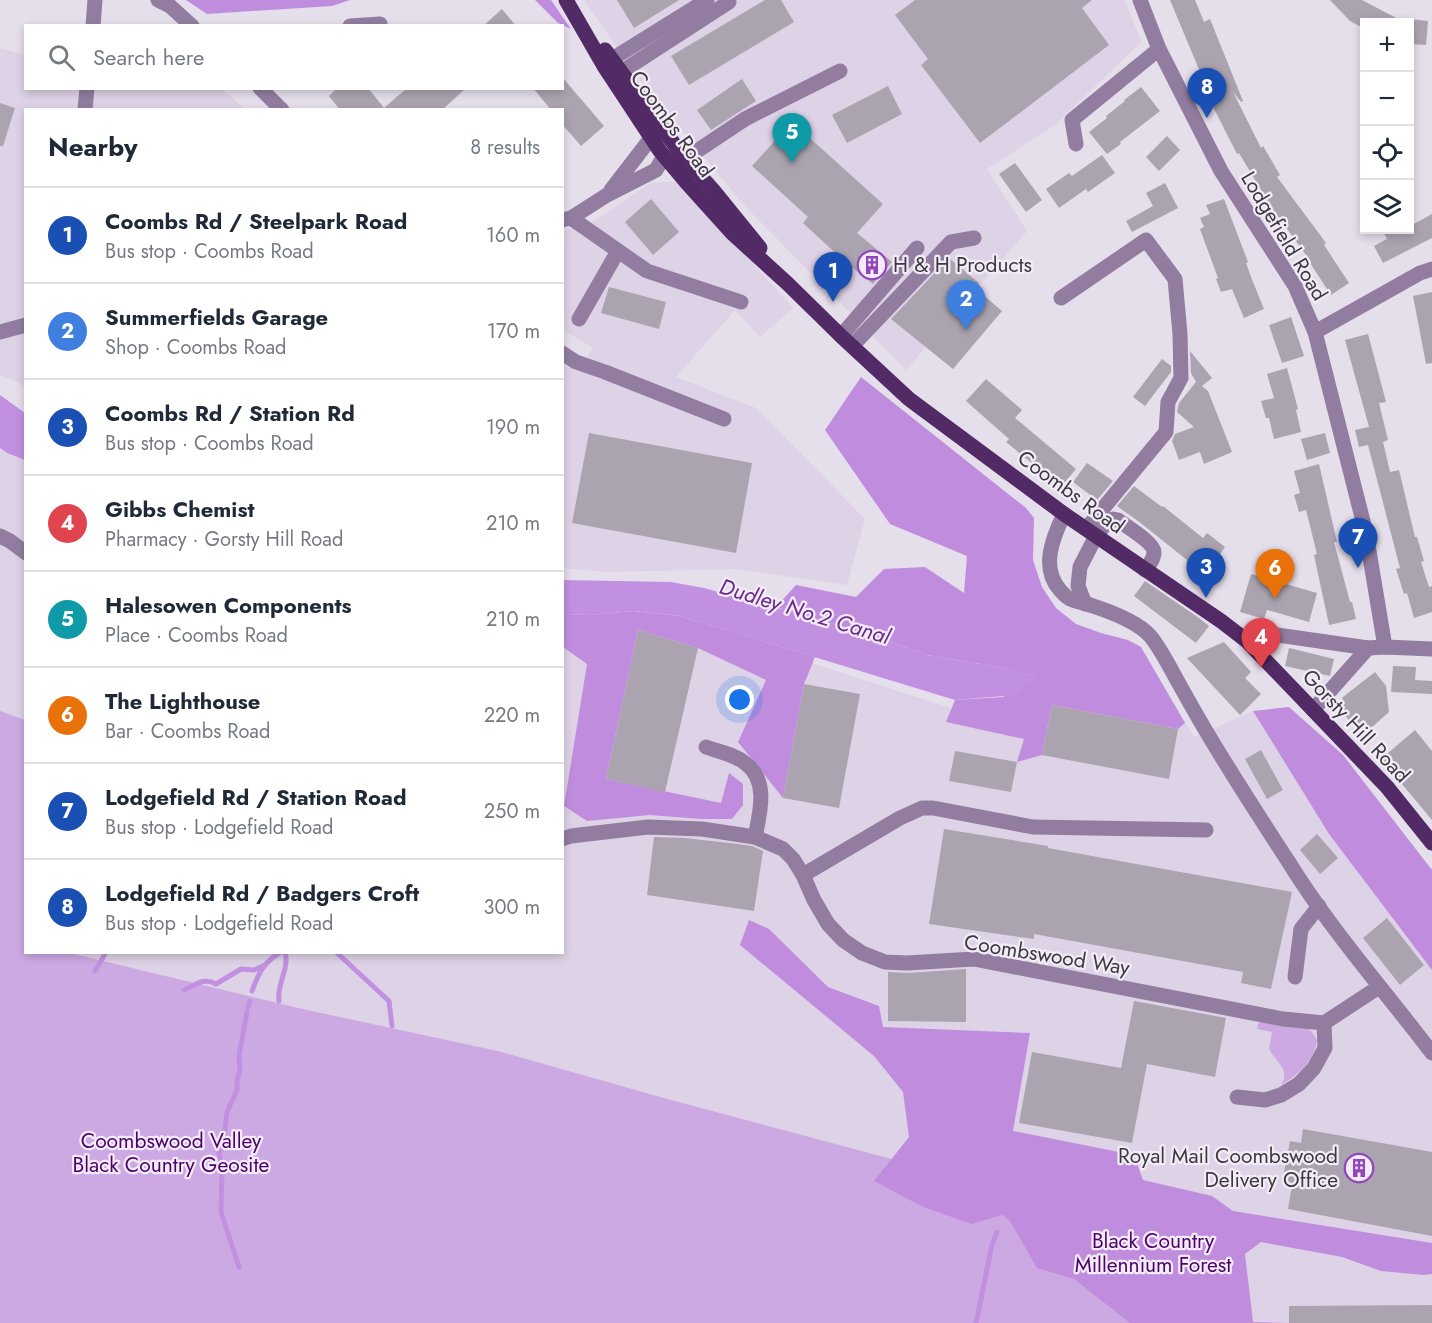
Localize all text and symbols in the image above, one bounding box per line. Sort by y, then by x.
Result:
map controls [1360,18,1414,234]
button: + [1360,18,1414,72]
search box [24,24,564,90]
icon: search [45,41,78,74]
text: Search here [93,41,204,73]
street label: Coombs Road [623,64,721,184]
pin: 8 [1188,68,1226,118]
button: − [1360,72,1414,126]
pin: 5 [772,114,812,163]
button: locate [1360,126,1414,180]
text: Nearby [48,128,137,166]
text: 8 results [470,133,540,162]
street label: Lodgefield Road [1233,166,1335,306]
button: layers [1360,180,1414,234]
text: Coombs Rd / Steelpark Road [105,205,407,237]
text: 1 [62,221,73,250]
text: 160 m [486,221,540,250]
text: Bus stop · Coombs Road [105,237,314,266]
building icon: H & H Products [856,249,888,281]
place label: H & H Products [893,250,1032,280]
pin: 1 [814,252,852,302]
pin: 2 [946,280,986,330]
text: Summerfields Garage [105,301,328,333]
text: 2 [61,317,74,346]
text: 170 m [487,317,540,346]
text: Shop · Coombs Road [105,333,287,362]
text: Coombs Rd / Station Rd [105,397,355,429]
text: 3 [61,413,74,442]
text: 190 m [486,413,540,442]
text: Bus stop · Coombs Road [105,429,314,458]
street label: Coombs Road [1011,443,1131,541]
text: Gibbs Chemist [105,493,254,525]
text: 4 [61,509,74,538]
text: 210 m [486,509,540,538]
pin: 7 [1338,518,1378,568]
text: Pharmacy · Gorsty Hill Road [105,525,343,554]
pin: 3 [1186,548,1226,598]
pin: 6 [1256,550,1294,599]
water label: Dudley No.2 Canal [716,570,895,652]
text: Halesowen Components [105,589,352,621]
text: 5 [61,605,74,634]
text: 210 m [486,605,540,634]
pin: 4 [1242,618,1280,668]
text: Place · Coombs Road [105,621,288,650]
street label: Gorsty Hill Road [1295,662,1417,790]
text: The Lighthouse [105,685,260,717]
your location [725,685,754,714]
text: 6 [61,701,74,730]
text: 220 m [484,701,540,730]
text: Bar · Coombs Road [105,717,270,746]
text: Lodgefield Rd / Station Road [105,781,407,813]
text: 7 [61,797,74,826]
text: 250 m [484,797,540,826]
text: Bus stop · Lodgefield Road [105,813,333,842]
text: Lodgefield Rd / Badgers Croft [105,877,419,909]
text: 8 [61,893,74,922]
text: 300 m [483,893,540,922]
text: Bus stop · Lodgefield Road [105,909,333,938]
street label: Coombswood Way [962,927,1133,983]
park label: Coombswood Valley Black Country Geosite [73,1126,270,1180]
place label: Royal Mail Coombswood Delivery Office [1118,1141,1338,1195]
building icon: Royal Mail Coombswood Delivery Office [1343,1152,1375,1184]
park label: Black Country Millennium Forest [1075,1226,1231,1280]

